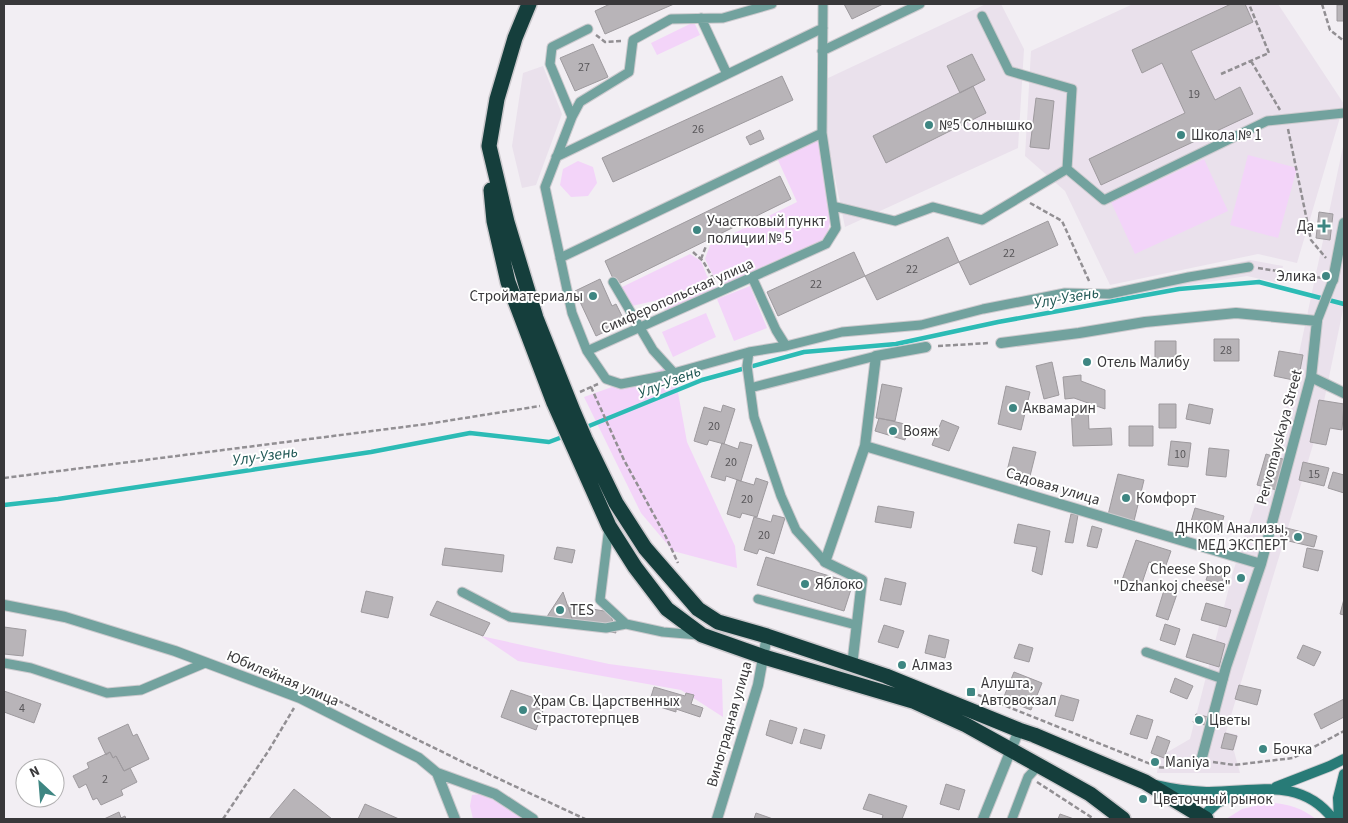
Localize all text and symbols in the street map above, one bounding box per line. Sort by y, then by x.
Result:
house number: 27 [578,59,590,76]
house number: 19 [1188,86,1200,103]
place label: №5 Солнышко [939,115,1033,136]
marker: №5 Солнышко [923,119,935,131]
house number: 26 [692,121,704,138]
place label: Школа № 1 [1191,125,1262,146]
marker: Школа № 1 [1175,129,1187,141]
place label: Участковый пункт полиции № 5 [707,211,826,249]
place label: Да [1297,216,1314,237]
marker: Да [1318,220,1330,232]
marker: Участковый пункт полиции № 5 [691,224,703,236]
house number: 22 [1003,245,1015,262]
street label: Симферопольская улица [598,253,757,340]
house number: 22 [906,261,918,278]
place label: Элика [1276,266,1316,287]
marker: Элика [1320,270,1332,282]
house number: 22 [810,276,822,293]
water label: Улу-Узень [1032,281,1100,315]
place label: Стройматериалы [470,286,583,307]
marker: Стройматериалы [587,290,599,302]
house number: 28 [1220,342,1232,359]
place label: Отель Малибу [1097,352,1189,373]
marker: Отель Малибу [1081,356,1093,368]
water label: Улу-Узень [635,360,704,404]
street label: Pervomayskaya Street [1251,367,1308,507]
place label: Аквамарин [1023,398,1096,419]
marker: Аквамарин [1007,402,1019,414]
house number: 20 [708,418,720,435]
place label: Вояж [903,421,939,442]
marker: Вояж [887,425,899,437]
water label: Улу-Узень [231,441,299,471]
house number: 10 [1174,446,1186,463]
house number: 20 [725,454,737,471]
street label: Садовая улица [1003,462,1103,511]
house number: 15 [1308,466,1320,483]
place label: Комфорт [1136,488,1196,509]
house number: 20 [741,491,753,508]
marker: Комфорт [1120,492,1132,504]
place label: ДНКОМ Анализы, МЕД ЭКСПЕРТ [1175,518,1288,556]
house number: 20 [758,527,770,544]
marker: ДНКОМ Анализы, МЕД ЭКСПЕРТ [1292,531,1304,543]
place label: Cheese Shop "Dzhankoj cheese" [1113,559,1231,597]
marker: Cheese Shop "Dzhankoj cheese" [1235,572,1247,584]
place label: Яблоко [815,574,863,595]
marker: Яблоко [799,578,811,590]
place label: TES [570,600,594,621]
marker: TES [554,604,566,616]
street label: Юбилейная улица [223,645,342,712]
place label: Алмаз [912,655,952,676]
street label: Виноградная улица [702,659,757,789]
marker: Алмаз [896,659,908,671]
place label: Алушта, Автовокзал [981,673,1057,711]
marker: Алушта, Автовокзал [965,686,977,698]
place label: Храм Св. Царственных Страстотерпцев [533,691,680,729]
house number: 4 [19,700,25,717]
marker: Храм Св. Царственных Страстотерпцев [517,704,529,716]
place label: Цветы [1209,710,1251,731]
marker: Цветы [1193,714,1205,726]
place label: Бочка [1273,739,1312,760]
marker: Бочка [1257,743,1269,755]
place label: Maniya [1165,752,1210,773]
marker: Maniya [1149,756,1161,768]
north arrow [15,758,65,808]
text: N [26,761,43,783]
house number: 2 [102,771,108,788]
place label: Цветочный рынок [1153,789,1273,810]
marker: Цветочный рынок [1137,793,1149,805]

